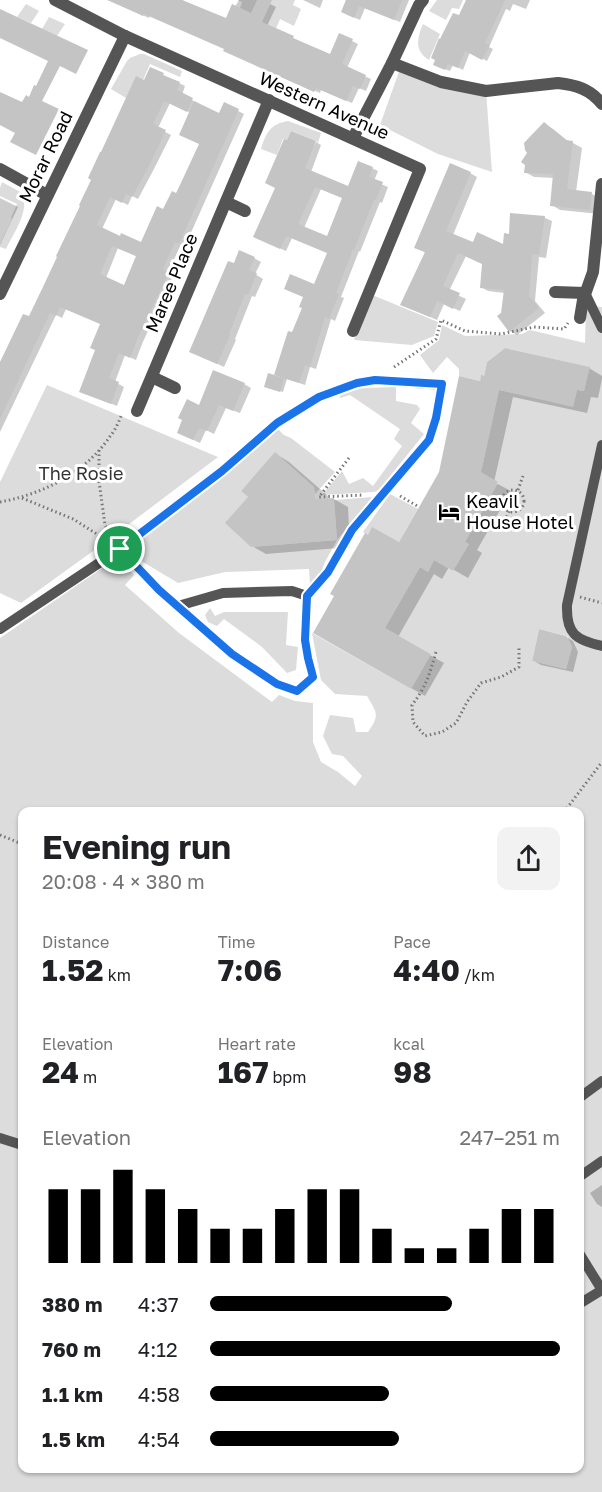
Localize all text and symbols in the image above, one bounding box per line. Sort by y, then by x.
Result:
street label: Western Avenue [256,67,393,144]
street label: Morar Road [14,107,77,206]
street label: Maree Place [140,230,202,336]
park label: The Rosie [39,462,123,484]
place label: Keavil House Hotel [466,490,574,533]
hotel icon: Keavil House Hotel [437,500,461,524]
pin [94,523,145,574]
icon: arrive [103,532,136,565]
text: Evening run [42,827,231,866]
button: share [497,827,560,890]
text: 20:08 · 4 × 380 m [42,869,205,893]
text: Distance [42,932,109,952]
text: Time [218,932,255,952]
text: Pace [393,932,431,952]
text: 1.52 [42,952,104,988]
text: 7:06 [218,952,282,988]
text: 4:40 [393,952,460,988]
text: km [104,965,131,985]
text: /km [460,965,495,985]
text: Elevation [42,1034,113,1054]
text: Heart rate [218,1034,296,1054]
text: kcal [393,1034,425,1054]
text: 24 [42,1054,79,1090]
text: 167 [218,1054,269,1090]
text: 98 [393,1054,432,1090]
text: m [79,1067,97,1087]
text: bpm [269,1067,306,1087]
text: Elevation [42,1125,131,1149]
text: 247–251 m [459,1125,560,1149]
text: 380 m [42,1292,103,1316]
text: 4:37 [138,1292,179,1316]
text: 760 m [42,1337,101,1361]
text: 4:12 [138,1337,178,1361]
text: 1.1 km [42,1382,103,1406]
text: 4:58 [138,1382,180,1406]
text: 1.5 km [42,1427,105,1451]
text: 4:54 [138,1427,180,1451]

